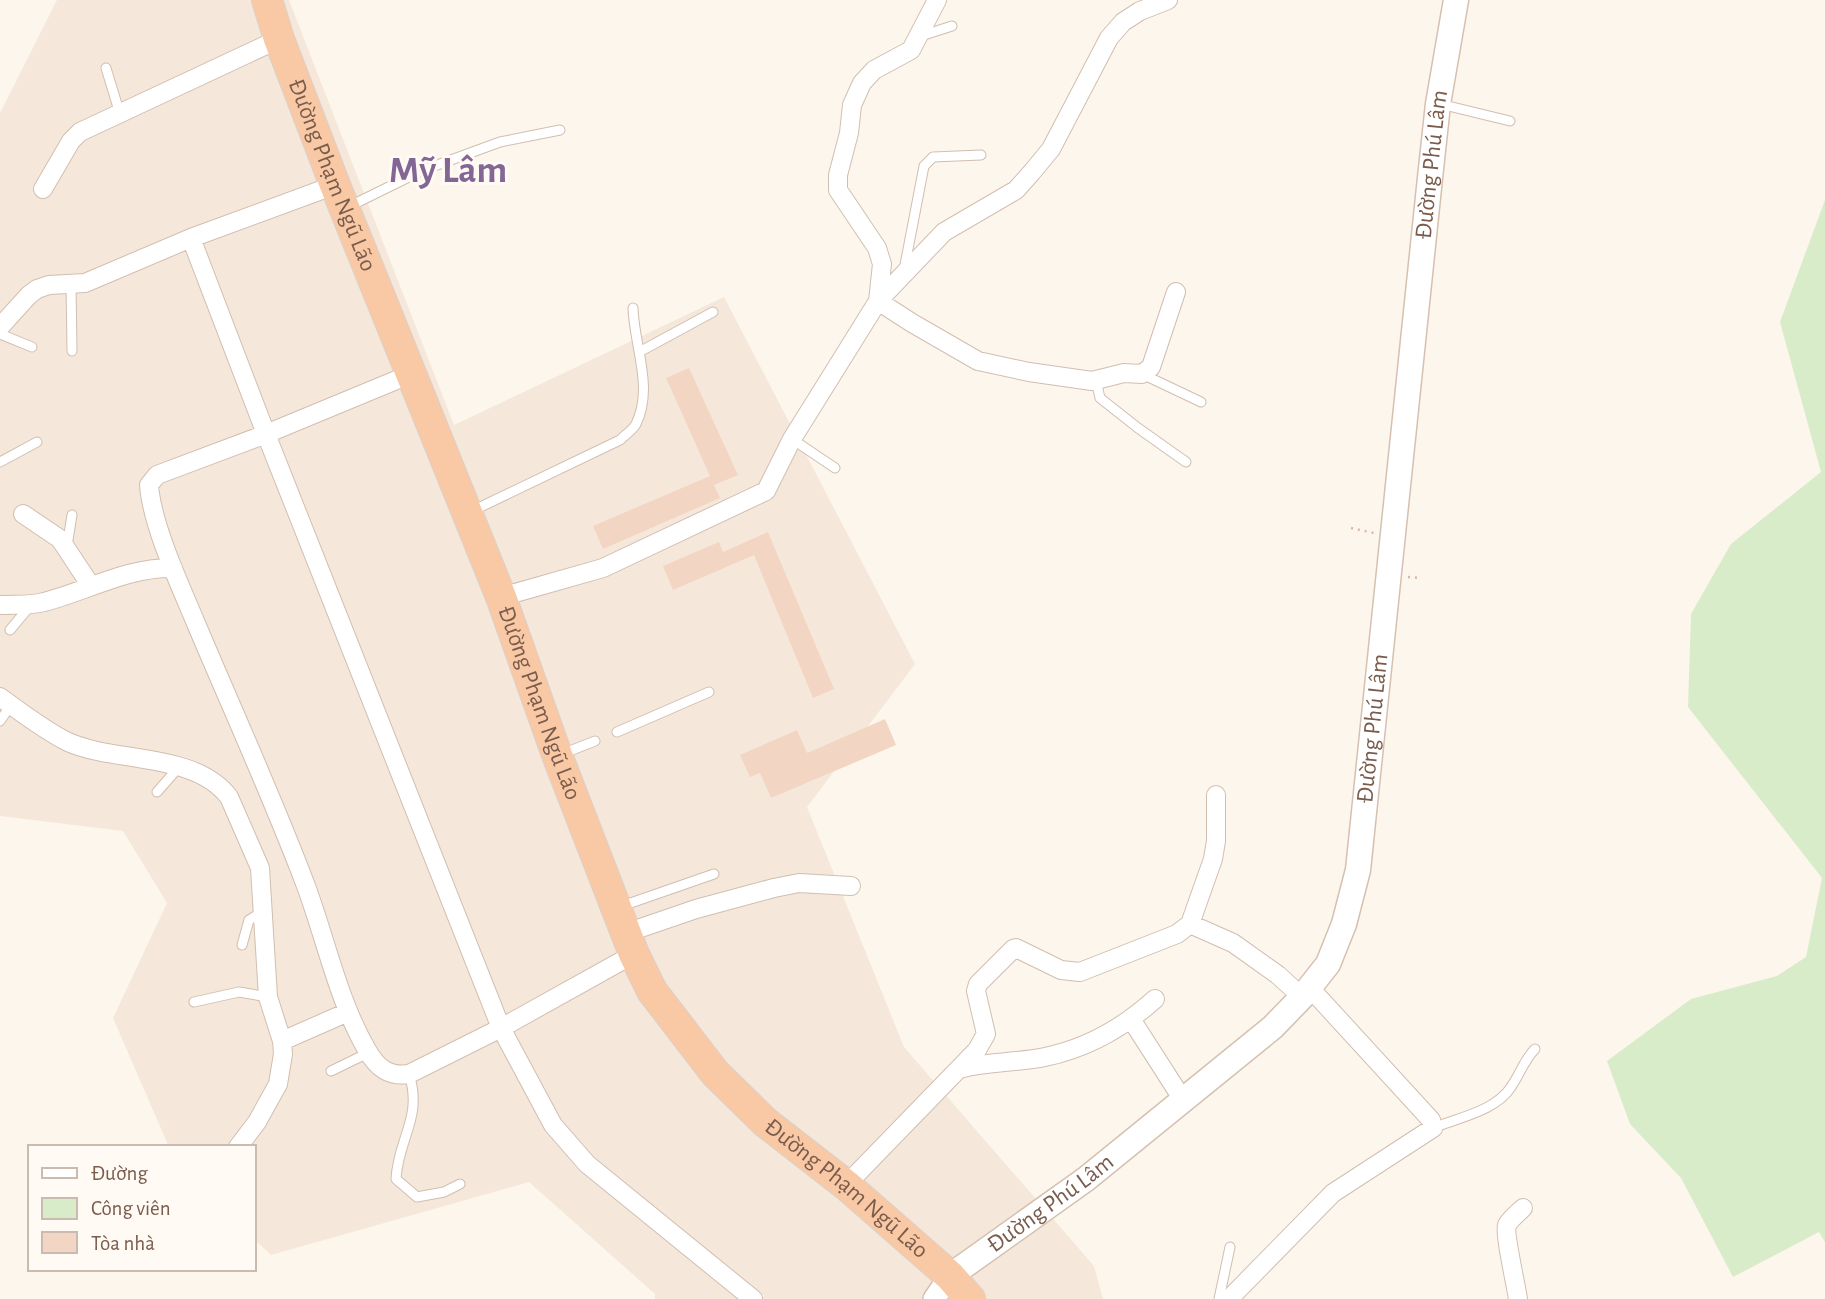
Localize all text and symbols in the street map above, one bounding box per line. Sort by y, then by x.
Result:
street label: Đường Phạm Ngũ Lão [284,76,381,275]
street label: Đường Phú Lâm [1412,88,1452,240]
district label: Mỹ Lâm [389,152,507,190]
street label: Đường Phạm Ngũ Lão [493,603,585,803]
street label: Đường Phú Lâm [1353,653,1392,804]
street label: Đường Phạm Ngũ Lão [760,1114,933,1263]
legend [28,1145,256,1271]
street label: Đường Phú Lâm [983,1150,1118,1257]
text: Đường [91,1163,148,1184]
text: Công viên [91,1198,171,1219]
text: Tòa nhà [91,1233,155,1254]

